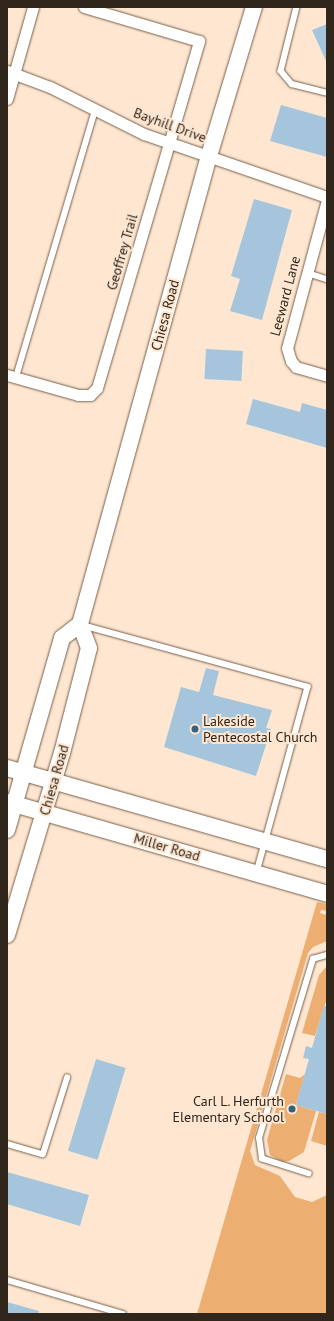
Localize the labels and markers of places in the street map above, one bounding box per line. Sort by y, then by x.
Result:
place label: Lakeside Pentecostal Church [203,713,317,746]
marker: Lakeside Pentecostal Church [190,724,200,734]
place label: Carl L. Herfurth Elementary School [172,1093,284,1126]
marker: Carl L. Herfurth Elementary School [287,1104,297,1114]

